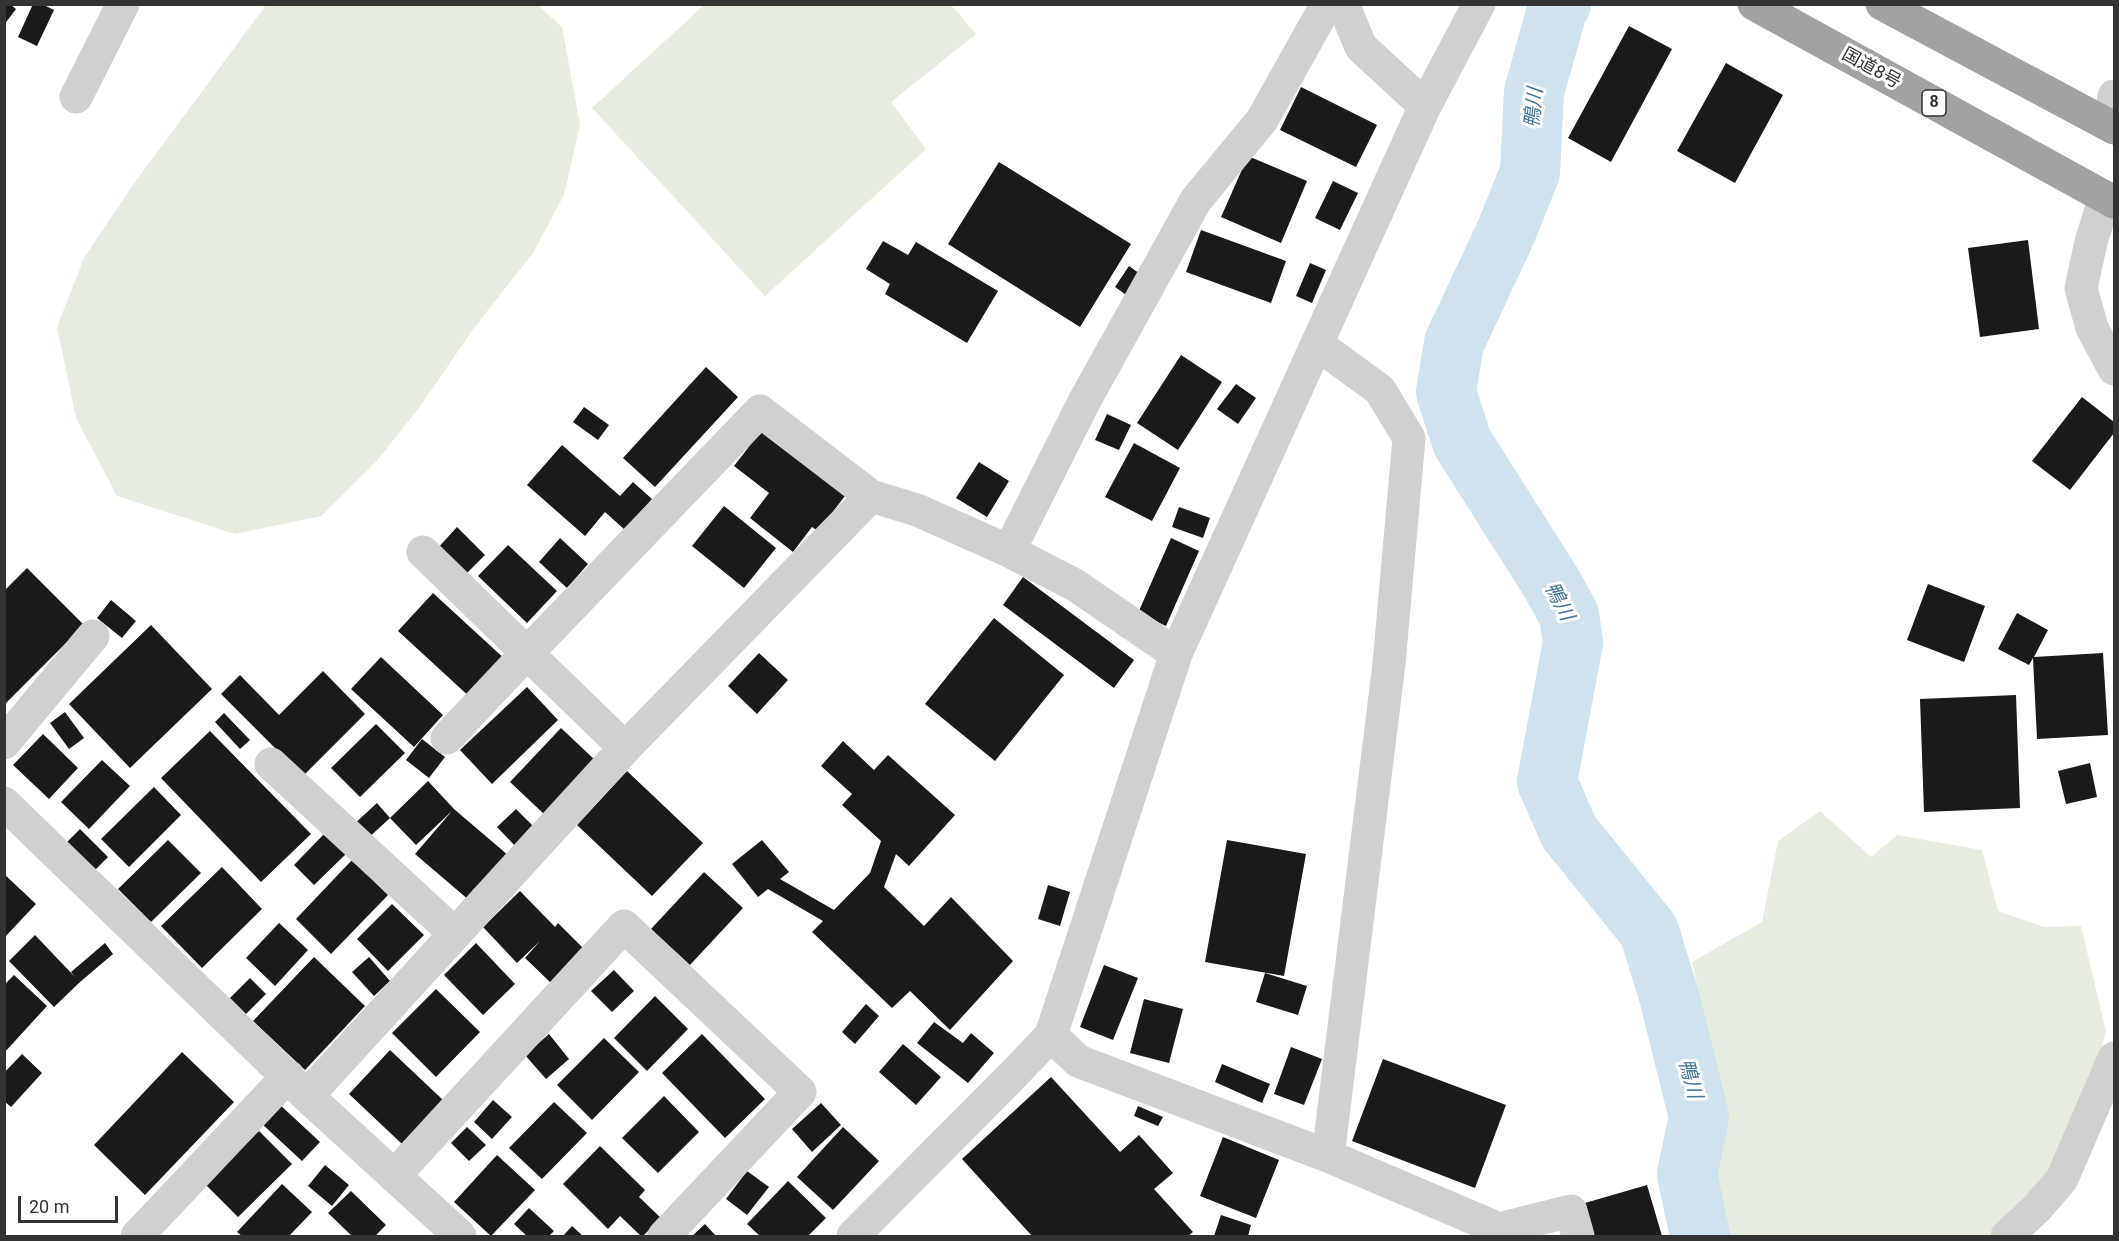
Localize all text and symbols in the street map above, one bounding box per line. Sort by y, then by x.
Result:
street label: 国道8号 [1838,44,1904,94]
water label: 鴨川 [1521,87,1549,129]
road number: 8 [1922,90,1946,116]
water label: 鴨川 [1538,579,1578,625]
water label: 鴨川 [1672,1057,1706,1101]
scale bar [21,1184,122,1222]
text: 20 m [29,1196,69,1217]

